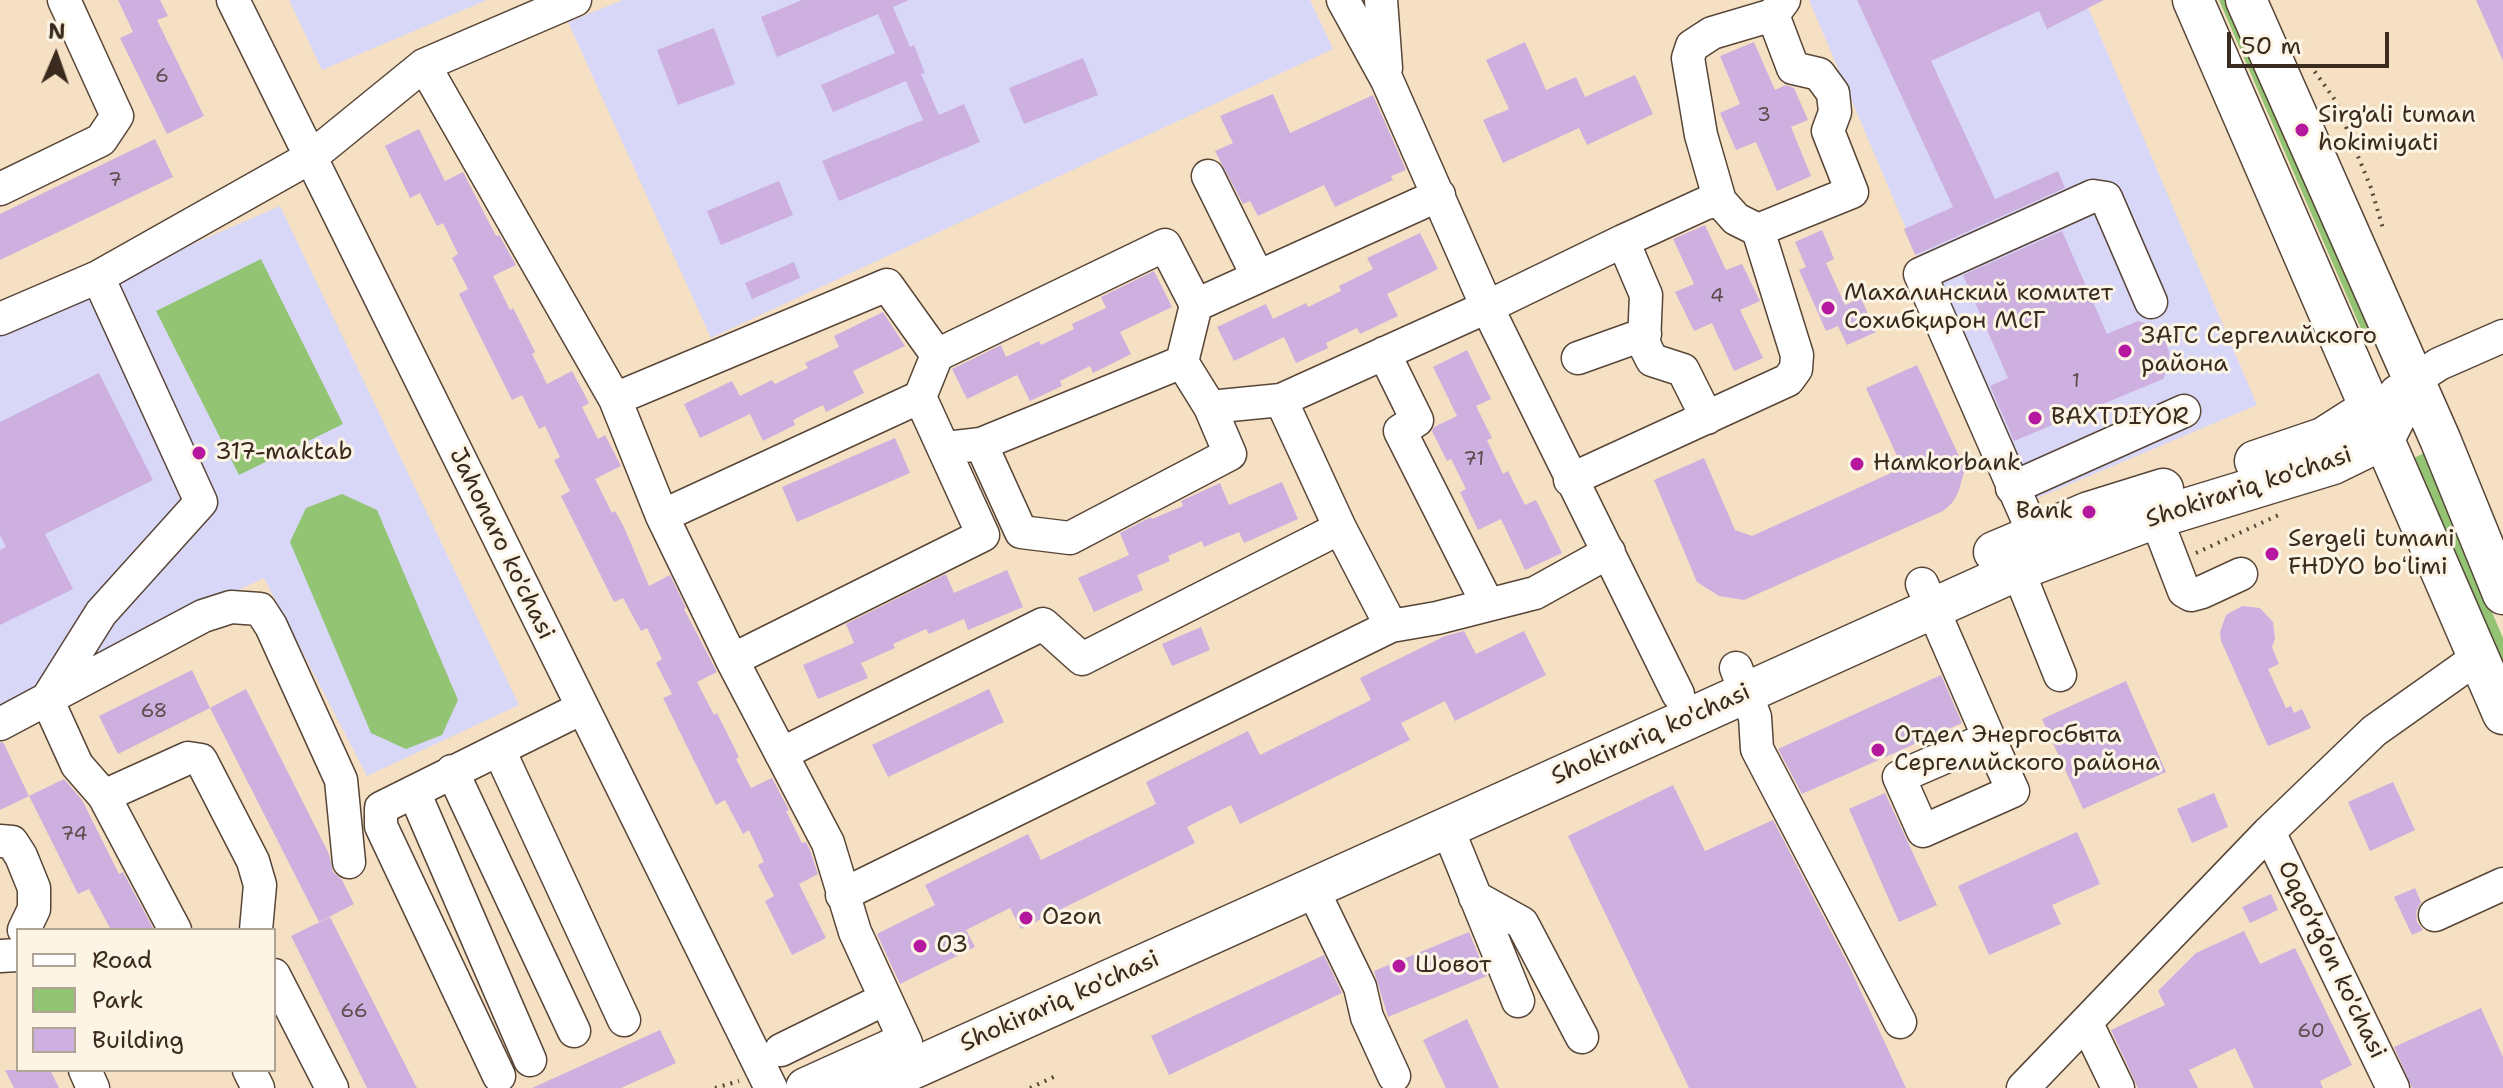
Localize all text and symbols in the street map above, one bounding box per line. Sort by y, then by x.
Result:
north arrow [16,16,96,96]
scale bar [2231,16,2393,66]
text: N [48,17,66,46]
text: 50 m [2241,30,2301,62]
house number: 6 [155,65,169,89]
place label: Sirg'ali tuman hokimiyati [2318,102,2476,158]
house number: 3 [1757,104,1771,128]
marker: Sirg'ali tuman hokimiyati [2293,121,2311,139]
house number: 7 [108,169,122,193]
place label: Махалинский комитет Сохибқирон МСГ [1844,280,2113,336]
house number: 4 [1710,285,1724,309]
marker: Махалинский комитет Сохибқирон МСГ [1819,299,1837,317]
place label: ЗАГС Сергелийского района [2141,323,2377,379]
marker: ЗАГС Сергелийского района [2116,342,2134,360]
house number: 1 [2072,370,2080,394]
place label: BAXTDIYOR [2051,404,2189,432]
marker: BAXTDIYOR [2026,409,2044,427]
place label: 317-maktab [215,439,353,467]
street label: Shokirariq ko'chasi [2142,441,2356,535]
street label: Jahonaro ko'chasi [442,443,560,645]
marker: 317-maktab [190,444,208,462]
house number: 71 [1463,448,1485,472]
place label: Hamkorbank [1873,450,2021,478]
marker: Hamkorbank [1848,455,1866,473]
place label: Bank [2016,498,2073,526]
marker: Bank [2080,503,2098,521]
place label: Sergeli tumani FHDYO boʻlimi [2288,526,2455,582]
marker: Sergeli tumani FHDYO boʻlimi [2263,545,2281,563]
street label: Shokirariq ko'chasi [1547,678,1755,792]
house number: 68 [140,700,168,724]
place label: Отдел Энергосбыта Сергелийского района [1894,722,2160,778]
marker: Отдел Энергосбыта Сергелийского района [1869,741,1887,759]
house number: 74 [60,823,88,847]
street label: Oqqo’rg’on ko'chasi [2271,856,2391,1064]
place label: Ozon [1042,904,1102,932]
marker: Ozon [1017,909,1035,927]
legend [16,928,276,1072]
place label: 03 [936,932,968,960]
marker: 03 [911,937,929,955]
text: Road [92,944,152,976]
street label: Shokirariq ko'chasi [956,945,1164,1059]
place label: Шовот [1415,952,1491,980]
marker: Шовот [1390,957,1408,975]
text: Park [92,984,144,1016]
house number: 66 [340,1000,368,1024]
house number: 60 [2297,1020,2325,1044]
text: Building [92,1024,184,1056]

